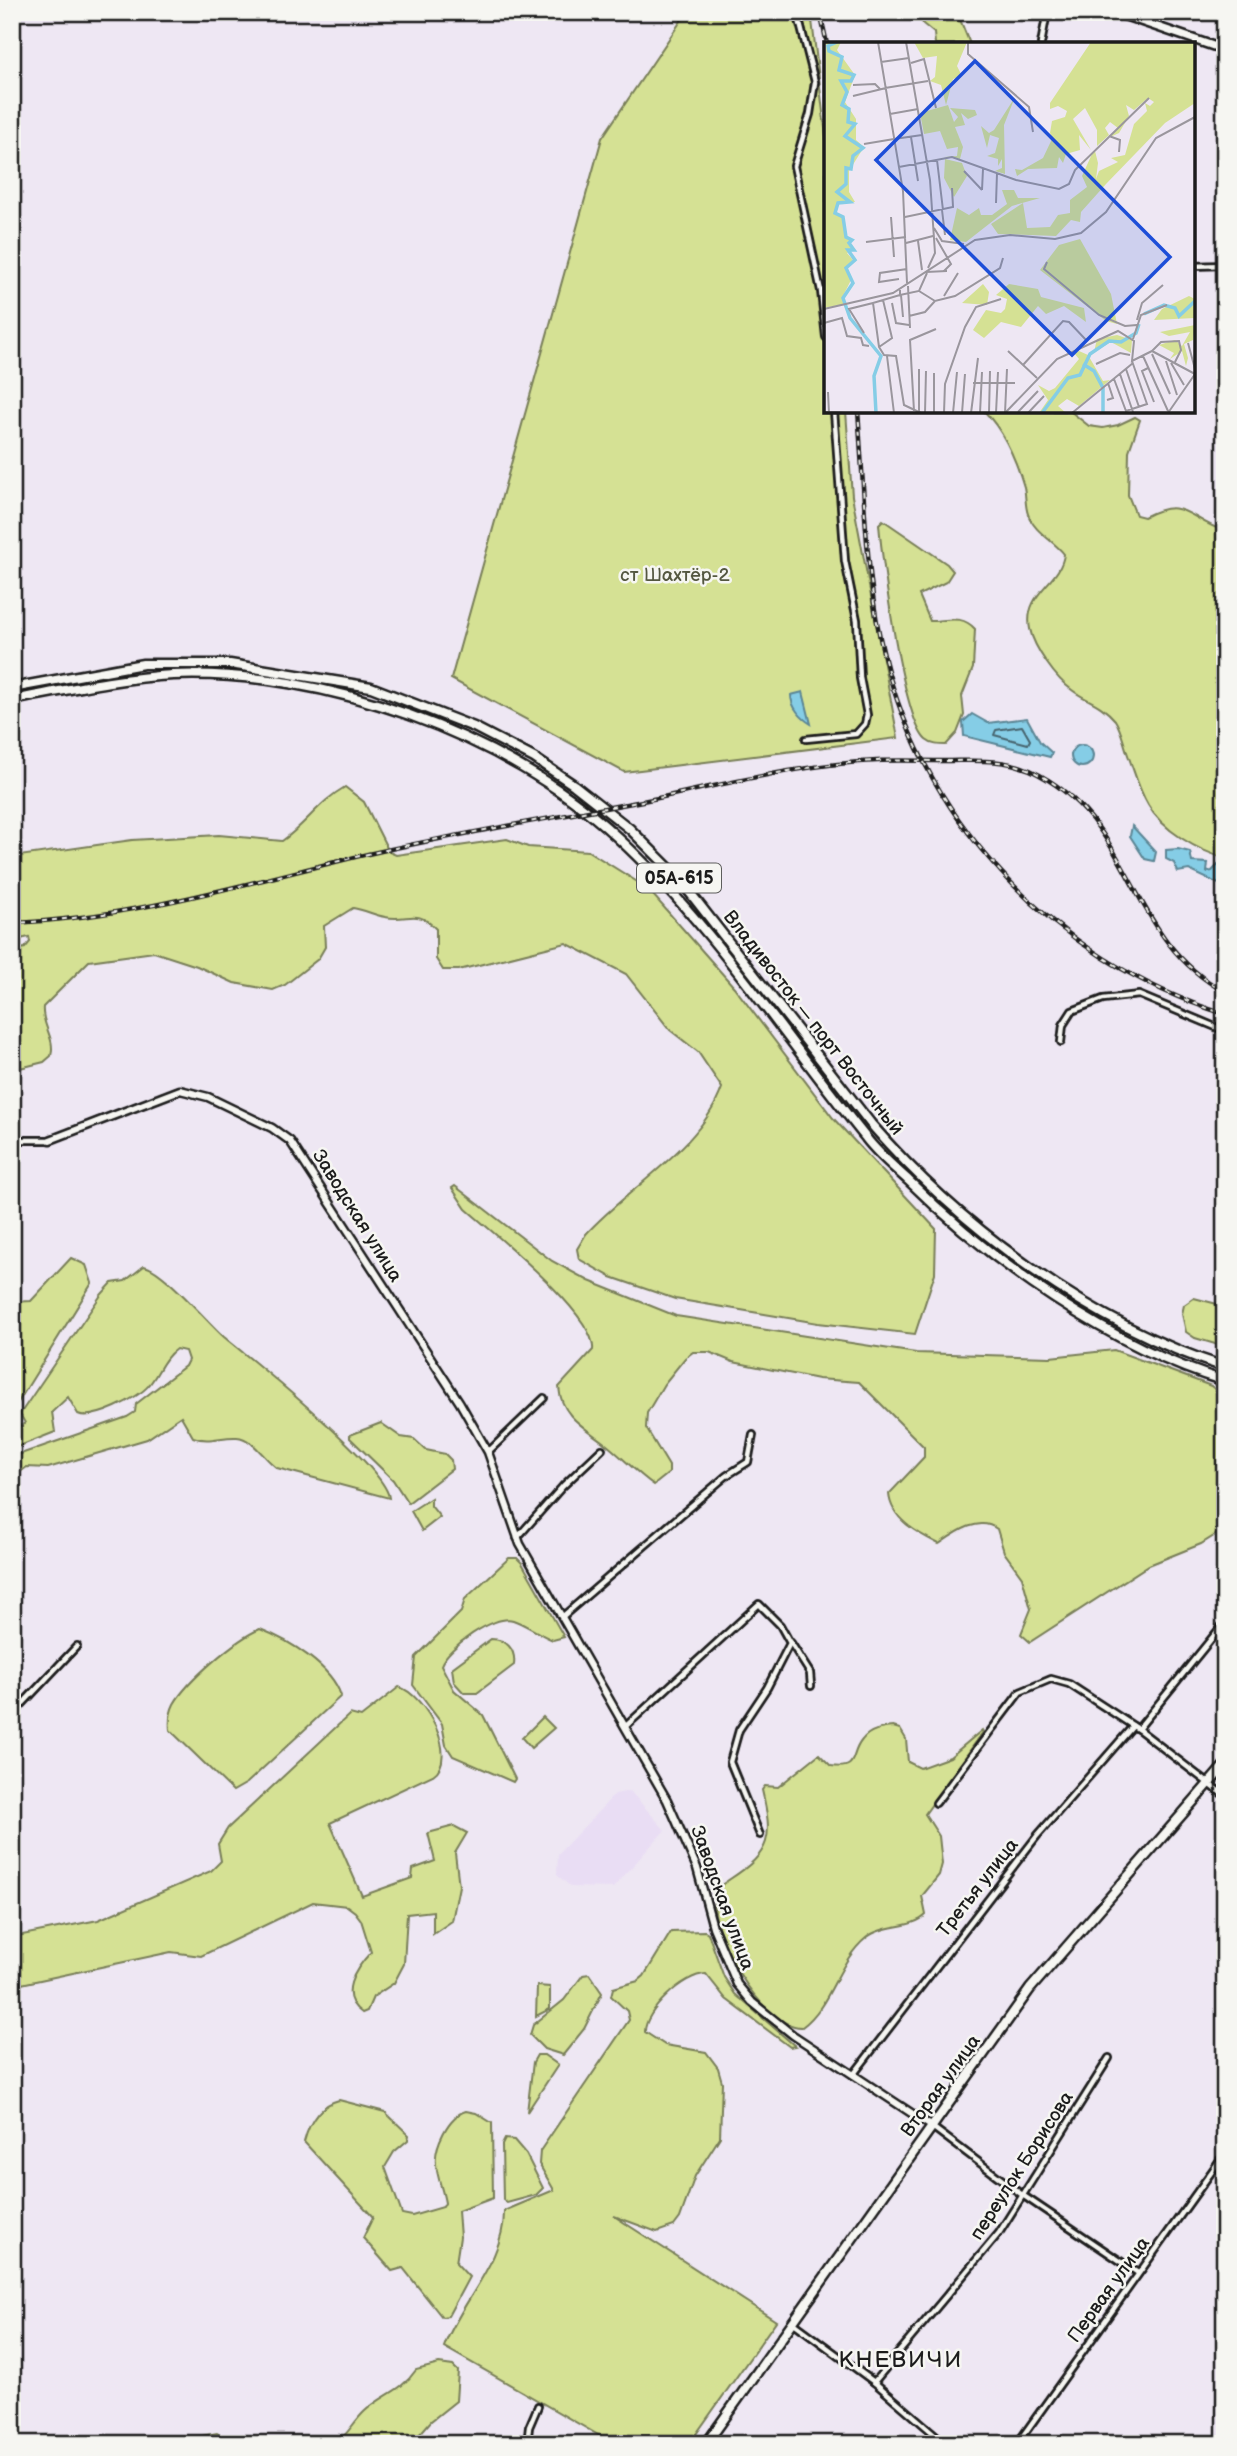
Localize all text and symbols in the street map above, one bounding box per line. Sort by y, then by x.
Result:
inset map [824,42,1195,413]
park label: ст Шахтёр-2 [620,564,730,587]
road number: 05А-615 [637,864,721,892]
street label: Владивосток — порт Восточный [718,906,908,1140]
street label: Заводская улица [307,1146,407,1286]
street label: Заводская улица [685,1823,759,1973]
street label: Третья улица [932,1834,1024,1942]
street label: Вторая улица [896,2030,986,2142]
street label: переулок Борисова [965,2087,1079,2245]
street label: Первая улица [1063,2233,1155,2347]
district label: КНЕВИЧИ [839,2346,963,2374]

